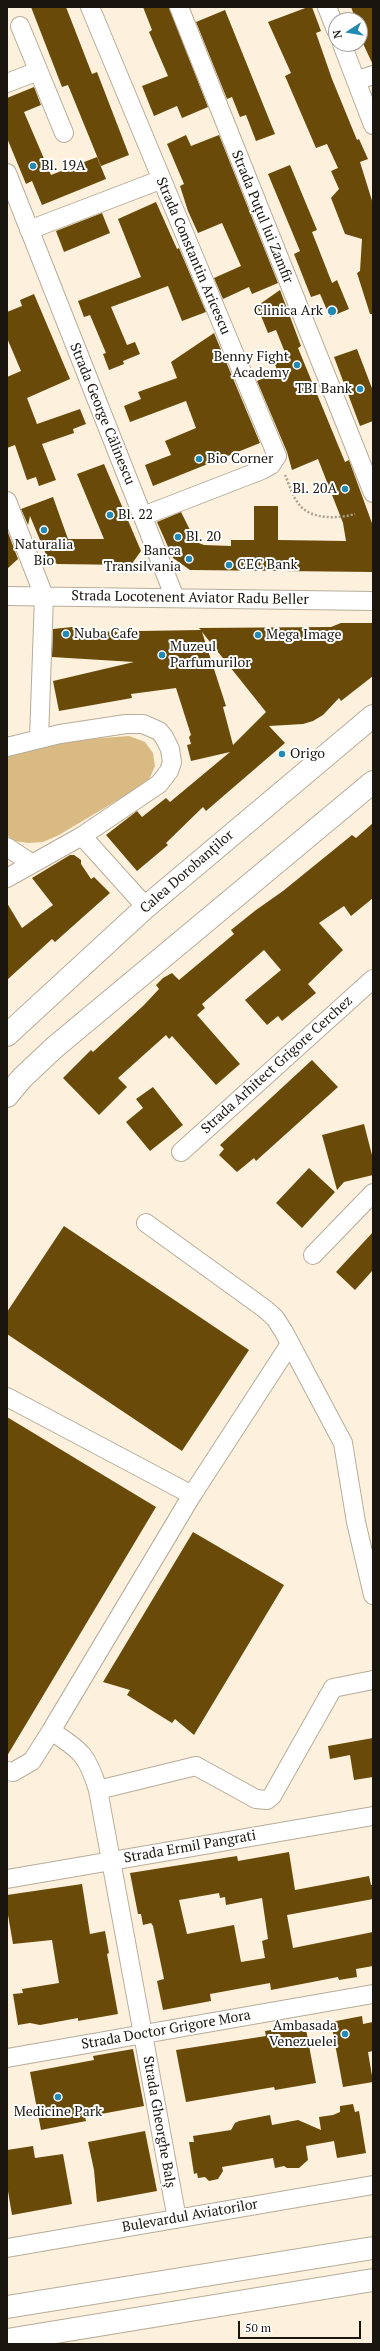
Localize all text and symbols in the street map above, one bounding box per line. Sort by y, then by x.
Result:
north arrow [328,12,368,52]
text: N [330,29,345,40]
street label: Strada Puțul lui Zamfir [228,148,296,286]
place label: Bl. 19A [41,158,86,174]
marker: Bl. 19A [28,161,38,171]
street label: Strada Constantin Aricescu [152,175,234,337]
place label: Clinica Ark [254,303,323,319]
marker: Clinica Ark [326,305,338,317]
street label: Strada George Călinescu [66,341,138,487]
place label: Benny Fight Academy [214,349,289,382]
marker: Benny Fight Academy [292,360,302,370]
place label: TBI Bank [295,381,352,397]
marker: TBI Bank [355,384,365,394]
place label: Bio Corner [207,451,273,467]
marker: Bio Corner [194,454,204,464]
place label: Bl. 20A [292,481,337,497]
marker: Bl. 20A [340,484,350,494]
place label: Bl. 22 [118,507,153,523]
marker: Bl. 22 [105,510,115,520]
marker: Naturalia Bio [39,525,49,535]
place label: Bl. 20 [186,529,221,545]
marker: Bl. 20 [173,532,183,542]
place label: Naturalia Bio [15,537,73,570]
place label: Banca Transilvania [104,543,181,576]
marker: Banca Transilvania [184,554,194,564]
place label: CEC Bank [237,557,298,573]
marker: CEC Bank [224,560,234,570]
street label: Strada Locotenent Aviator Radu Beller [71,588,309,608]
place label: Nuba Cafe [74,626,138,642]
place label: Mega Image [266,627,342,643]
marker: Nuba Cafe [61,629,71,639]
marker: Mega Image [253,630,263,640]
place label: Muzeul Parfumurilor [170,639,251,672]
marker: Muzeul Parfumurilor [157,650,167,660]
place label: Origo [290,746,325,762]
marker: Origo [277,749,287,759]
street label: Calea Dorobanților [137,827,237,917]
street label: Strada Arhitect Grigore Cerchez [198,993,356,1137]
street label: Strada Ermil Pangrati [123,1827,257,1867]
street label: Strada Doctor Grigore Mora [80,2007,252,2053]
place label: Ambasada Venezuelei [269,2018,337,2050]
marker: Ambasada Venezuelei [340,2029,350,2039]
street label: Strada Gheorghe Balș [139,2055,179,2189]
marker: Medicine Park [53,2092,63,2102]
place label: Medicine Park [14,2104,102,2120]
street label: Bulevardul Aviatorilor [121,2196,259,2236]
scale bar [240,2313,363,2339]
text: 50 m [245,2320,271,2335]

